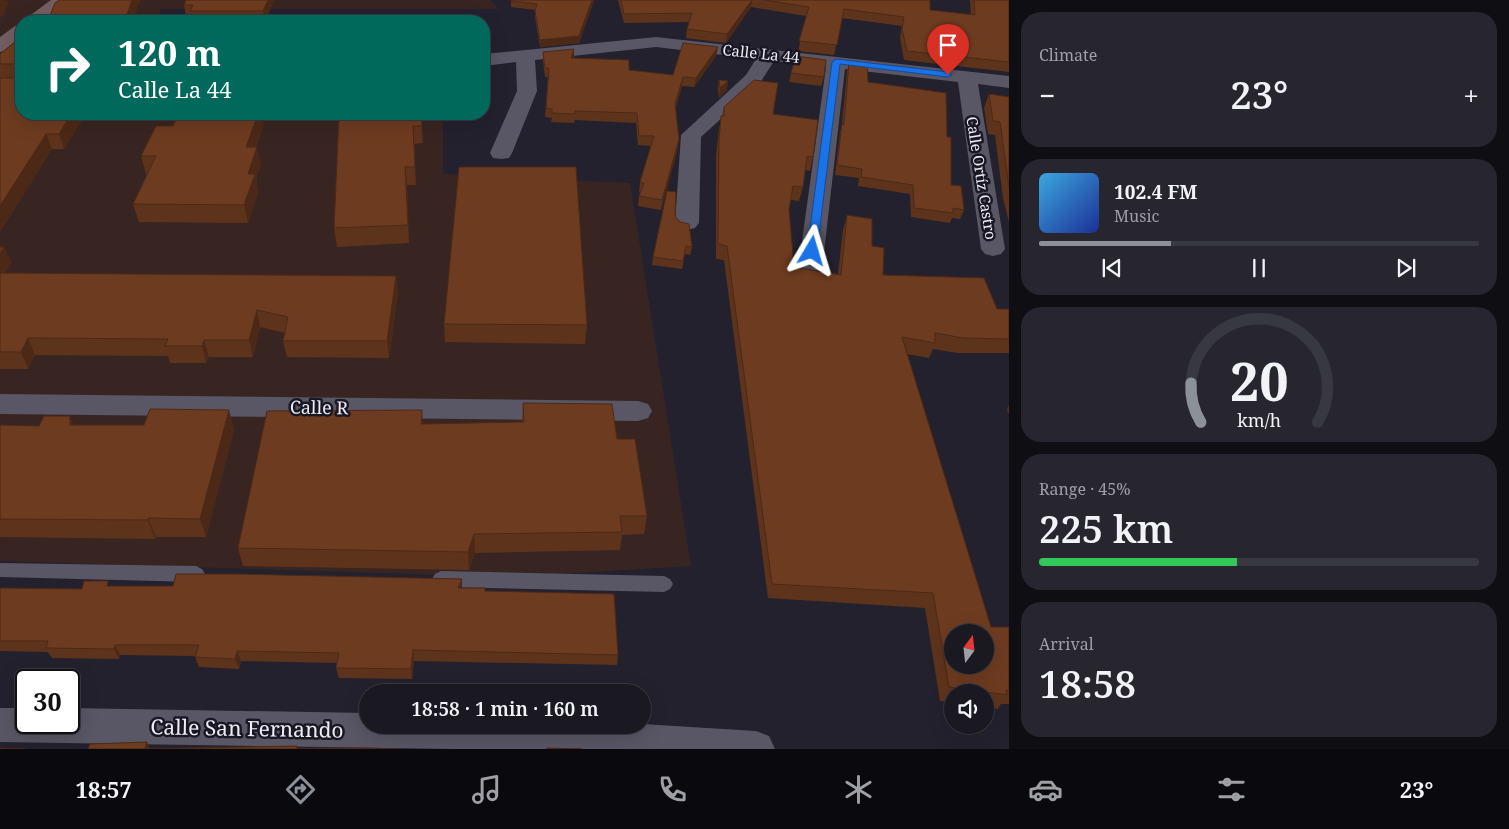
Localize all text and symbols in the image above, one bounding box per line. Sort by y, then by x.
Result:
pin [927,24,969,75]
text: 120 m [118,29,221,76]
icon: arrive [934,31,962,59]
icon: right [35,35,100,100]
street label: Calle La 44 [721,39,801,67]
text: Climate [1039,44,1097,66]
text: 23° [1230,68,1288,120]
text: Calle La 44 [118,74,231,104]
text: − [1039,76,1055,114]
text: + [1463,76,1479,114]
street label: Calle Ortíz Castro [962,115,1002,241]
text: 102.4 FM [1114,179,1197,205]
text: Music [1114,205,1159,227]
position arrow [785,224,837,276]
icon: previous [1098,254,1126,282]
icon: pause [1245,254,1273,282]
icon: next [1392,254,1420,282]
text: 20 [1230,345,1288,416]
street label: Calle R [290,394,349,420]
text: km/h [1237,408,1281,432]
text: Range · 45% [1039,478,1131,500]
text: 225 km [1039,502,1173,554]
north arrow [944,624,994,674]
map controls [944,624,994,734]
text: Arrival [1039,633,1094,655]
text: 18:58 [1039,657,1136,709]
speed limit sign: 30 [15,669,80,734]
button: sound [944,684,994,734]
text: 18:58 · 1 min · 160 m [411,696,599,722]
street label: Calle San Fernando [150,712,344,744]
icon: directions [283,772,318,807]
icon: music [469,772,504,807]
icon: phone [655,772,690,807]
icon: climate [841,772,876,807]
icon: car [1028,772,1063,807]
icon: filters [1214,772,1249,807]
text: 18:57 [76,774,132,804]
text: 23° [1400,774,1433,804]

